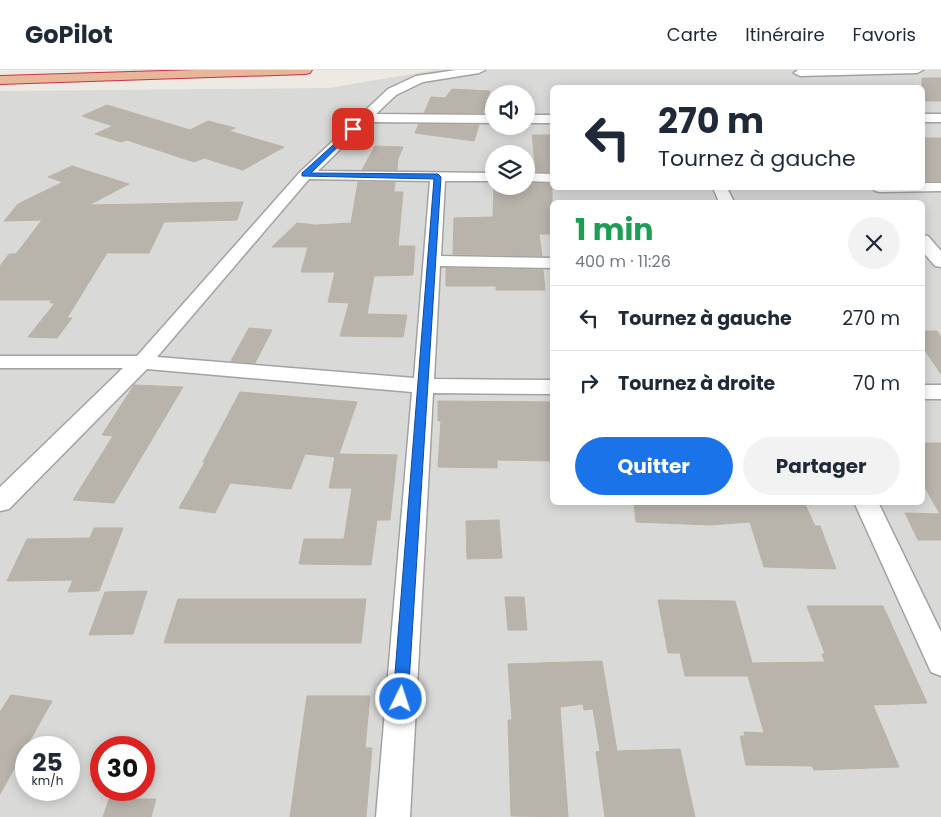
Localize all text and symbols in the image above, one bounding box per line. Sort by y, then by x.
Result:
text: GoPilot [25,18,113,51]
text: Carte [667,22,717,47]
text: Itinéraire [745,22,825,47]
text: Favoris [853,22,916,47]
map controls [485,85,535,195]
button: sound [485,85,535,135]
text: 270 m [658,96,764,145]
icon: left [575,105,640,170]
pin [332,108,374,150]
icon: arrive [339,115,367,143]
text: Tournez à gauche [658,143,856,174]
button: layers [485,145,535,195]
text: 1 min [575,208,653,251]
button: close [848,217,900,269]
text: 400 m · 11:26 [575,250,671,273]
icon: left [575,304,603,332]
text: Tournez à gauche [618,305,792,332]
text: 270 m [842,305,900,332]
icon: right [575,369,603,397]
text: Tournez à droite [618,370,775,397]
text: 70 m [853,370,900,397]
button: Quitter [575,437,733,495]
button: Partager [743,437,900,495]
position arrow [374,672,426,724]
speed limit sign: 30 [90,736,155,801]
text: 25 [32,745,63,780]
text: km/h [32,772,63,789]

